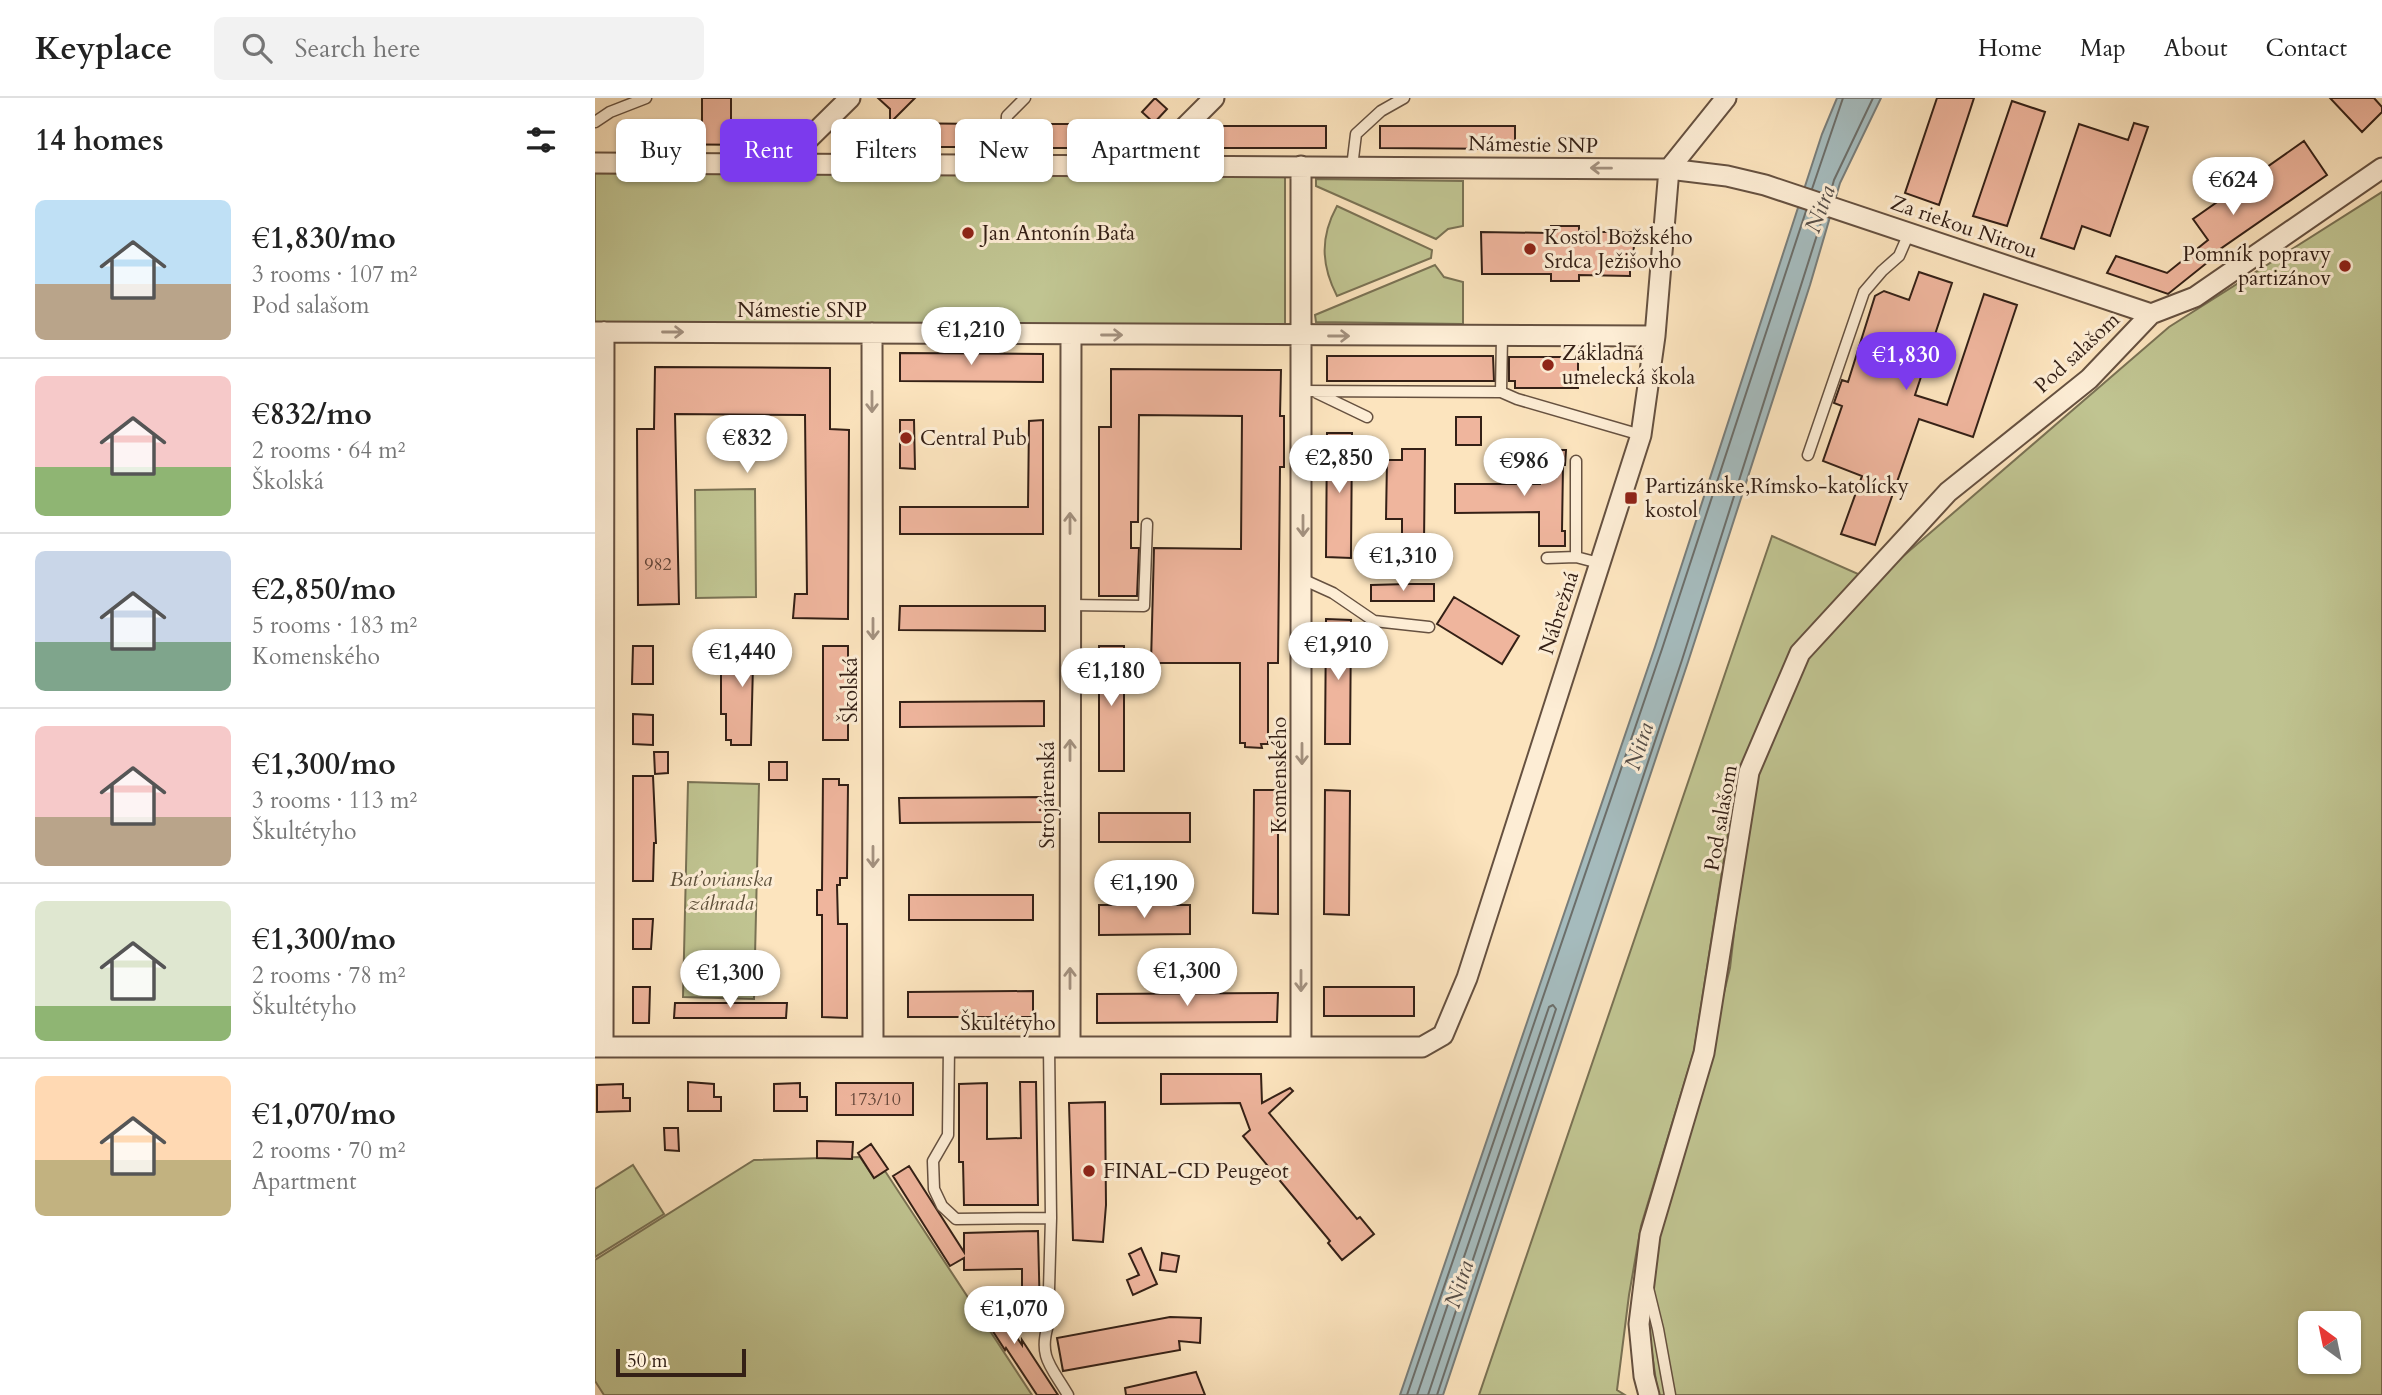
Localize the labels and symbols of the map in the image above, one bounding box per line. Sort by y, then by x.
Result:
street label: Námestie SNP [1468,129,1598,161]
pin: €624 [2192,158,2274,217]
one-way arrow [1590,162,1613,175]
water label: Nitra [1797,181,1843,237]
street label: Za riekou Nitrou [1887,188,2041,266]
place label: Jan Antonín Baťa [979,219,1135,248]
place label: Kostol Božského Srdca Ježišovho [1544,223,1693,276]
marker: Jan Antonín Baťa [960,225,976,241]
place label: Pomník popravy partizánov [2183,240,2331,293]
marker: Kostol Božského Srdca Ježišovho [1522,241,1538,257]
marker: Pomník popravy partizánov [2337,258,2353,274]
street label: Námestie SNP [737,296,867,325]
street label: Pod salašom [2028,306,2126,400]
pin: €1,210 [914,308,1028,367]
one-way arrow [661,325,684,339]
one-way arrow [1100,328,1123,341]
one-way arrow [1328,329,1351,343]
pin: €1,830 [1849,332,1963,392]
place label: Základná umelecká škola [1562,339,1695,392]
marker: Základná umelecká škola [1540,357,1556,373]
one-way arrow [865,390,879,413]
pin: €832 [706,416,788,475]
place label: Central Pub [920,424,1027,453]
marker: Central Pub [898,430,914,446]
pin: €2,850 [1282,436,1396,495]
pin: €986 [1483,438,1565,498]
place label: Partizánske,Rímsko-katolícky kostol [1645,472,1909,525]
marker: Partizánske,Rímsko-katolícky kostol [1623,490,1639,506]
one-way arrow [1064,511,1077,534]
one-way arrow [1296,514,1309,537]
pin: €1,310 [1346,533,1460,593]
house number: 982 [644,552,672,577]
street label: Nábrežná [1532,568,1586,658]
one-way arrow [866,617,880,640]
pin: €1,910 [1281,622,1395,682]
pin: €1,440 [685,630,799,689]
pin: €1,180 [1054,648,1168,708]
street label: Školská [835,657,865,723]
street label: Komenského [1265,717,1294,833]
water label: Nitra [1617,718,1661,774]
one-way arrow [1063,739,1077,762]
street label: Strojárenská [1033,741,1062,849]
one-way arrow [1295,742,1309,765]
street label: Pod salašom [1697,762,1745,873]
one-way arrow [866,845,880,868]
pin: €1,190 [1087,860,1201,920]
park label: Baťovianska záhrada [669,865,773,918]
pin: €1,300 [1130,948,1244,1008]
pin: €1,300 [673,950,787,1010]
one-way arrow [1063,966,1077,989]
one-way arrow [1294,969,1308,992]
street label: Škultétyho [960,1008,1056,1038]
house number: 173/10 [849,1087,901,1112]
place label: FINAL-CD Peugeot [1103,1157,1289,1186]
marker: FINAL-CD Peugeot [1081,1163,1097,1179]
water label: Nitra [1437,1256,1481,1312]
pin: €1,070 [957,1286,1071,1346]
north arrow [2298,1311,2361,1374]
scale bar [616,1346,745,1378]

